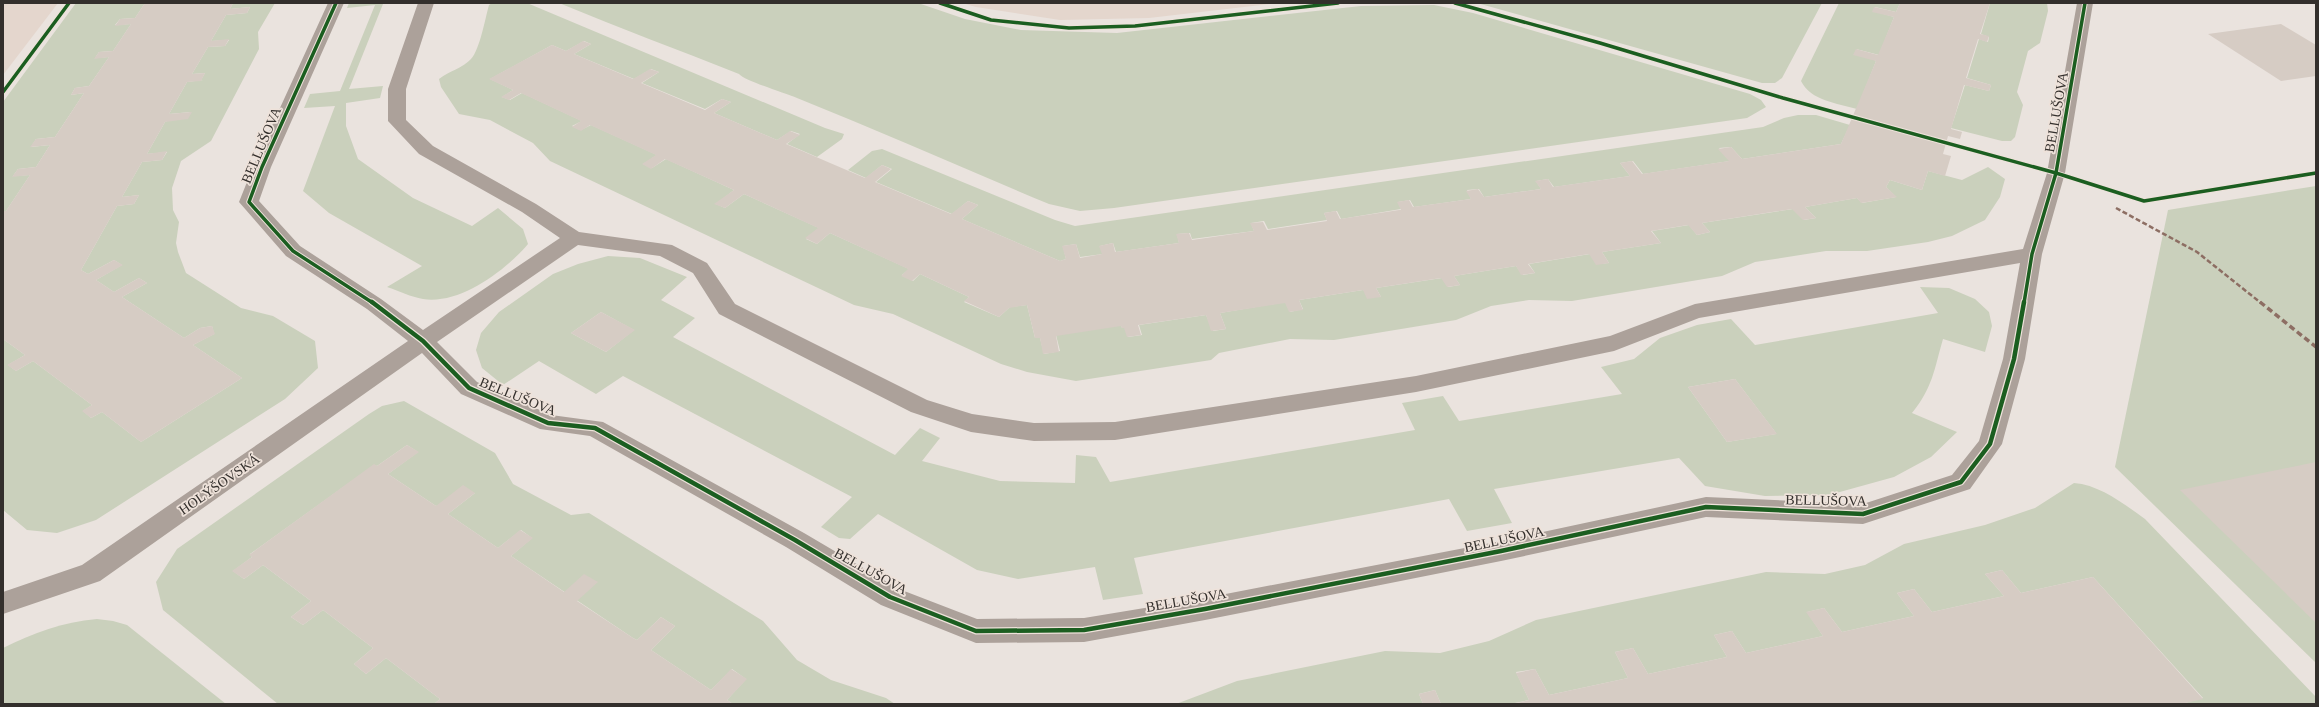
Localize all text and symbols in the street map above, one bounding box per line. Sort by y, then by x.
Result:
street label: BELLUŠOVA [2041,70,2071,153]
street label: BELLUŠOVA [238,104,285,186]
street label: BELLUŠOVA [477,373,560,419]
street label: HOLÝŠOVSKÁ [176,450,263,518]
street label: BELLUŠOVA [1785,491,1868,509]
street label: BELLUŠOVA [1463,523,1546,555]
street label: BELLUŠOVA [832,544,911,598]
street label: BELLUŠOVA [1145,585,1228,615]

